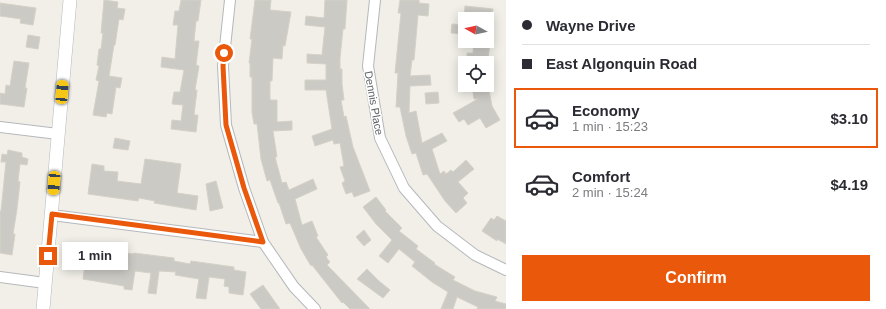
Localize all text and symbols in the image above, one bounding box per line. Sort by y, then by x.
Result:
north arrow [458,12,494,48]
map controls [458,12,494,92]
text: Wayne Drive [546,17,635,34]
route start [215,44,233,62]
text: East Algonquin Road [546,55,697,72]
button: locate [458,56,494,92]
street label: Dennis Place [362,70,386,136]
car [55,80,69,104]
icon: car [524,100,560,136]
text: Economy [572,102,640,119]
text: $3.10 [830,110,868,127]
text: 1 min · 15:23 [572,119,648,134]
icon: car [524,166,560,202]
text: Comfort [572,168,630,185]
car [47,171,61,195]
text: $4.19 [830,176,868,193]
text: 2 min · 15:24 [572,185,648,200]
callout: 1 min [62,242,128,270]
route end [39,247,57,265]
text: 1 min [78,248,112,263]
button: Confirm [522,255,870,301]

